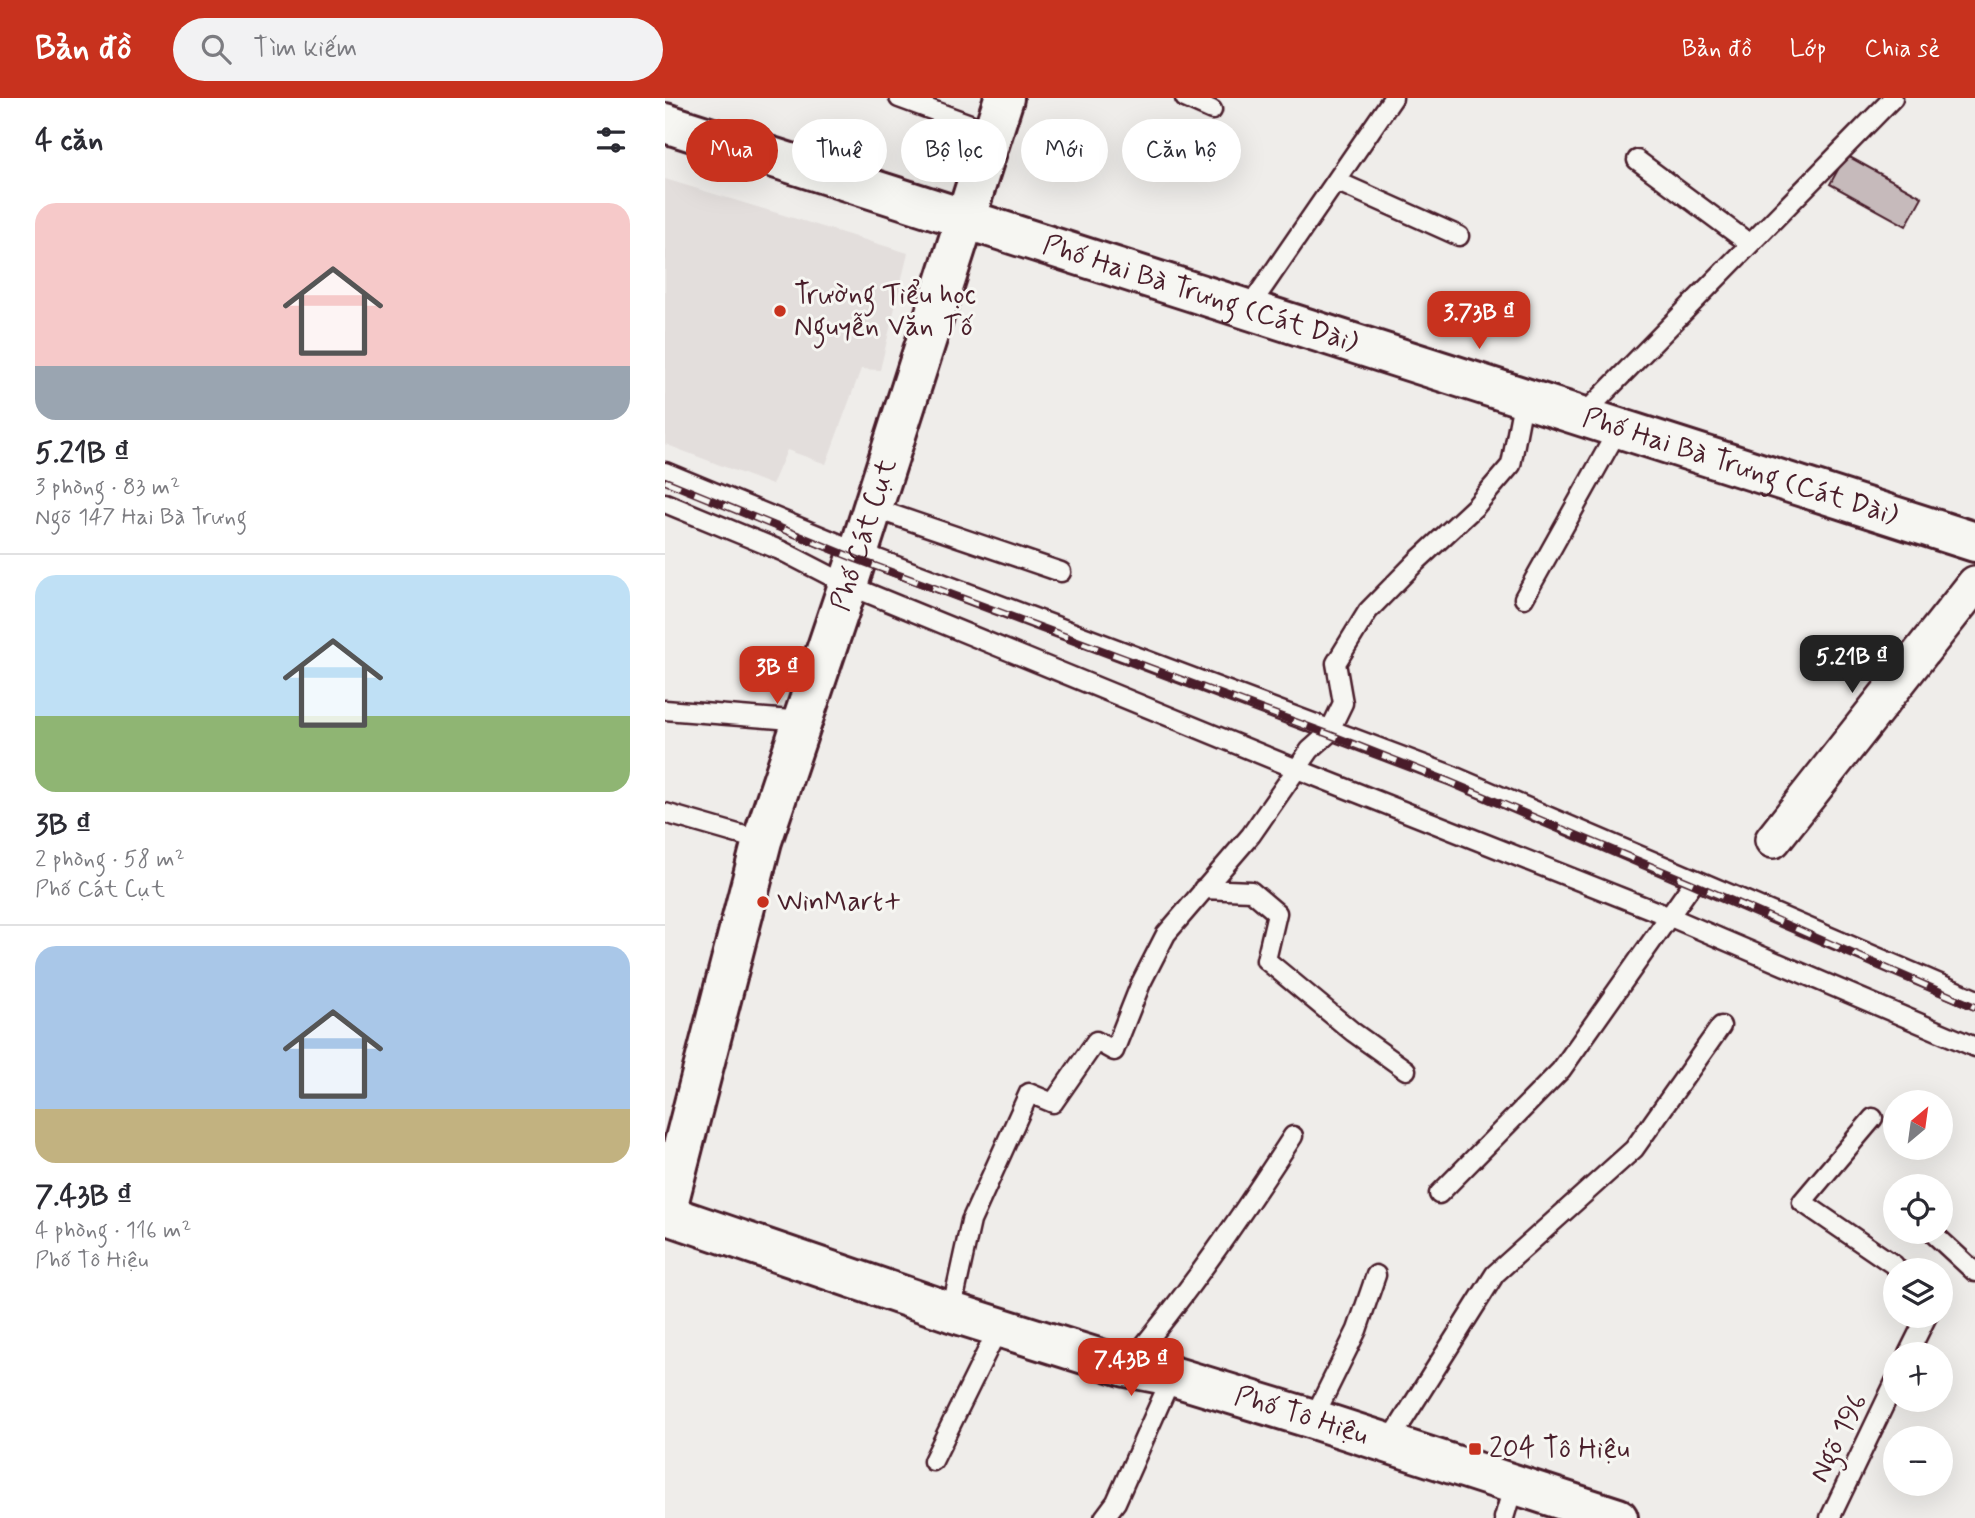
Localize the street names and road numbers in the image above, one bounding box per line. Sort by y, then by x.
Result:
street label: Phố Hai Bà Trưng (Cát Dài) [1038,227,1363,362]
street label: Phố Hai Bà Trưng (Cát Dài) [1578,399,1903,535]
street label: Phố Cát Cụt [822,453,906,616]
street label: Phố Tô Hiệu [1230,1378,1373,1454]
street label: Ngõ 196 [1802,1387,1879,1490]

